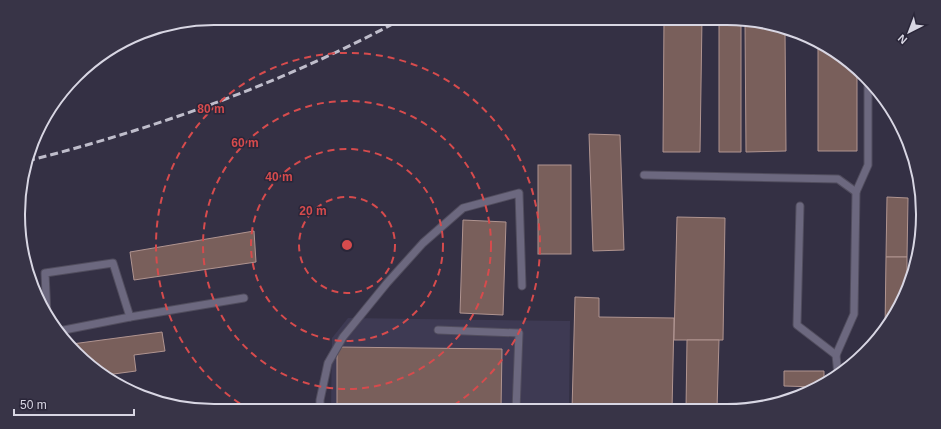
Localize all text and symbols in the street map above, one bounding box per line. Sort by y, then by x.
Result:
north arrow [889,12,929,52]
text: N [895,32,909,47]
text: 80 m [197,102,225,116]
text: 60 m [231,136,259,150]
text: 40 m [265,170,293,184]
text: 20 m [299,204,327,218]
centre of rings [340,238,354,252]
scale bar [14,391,134,417]
text: 50 m [20,398,47,412]

